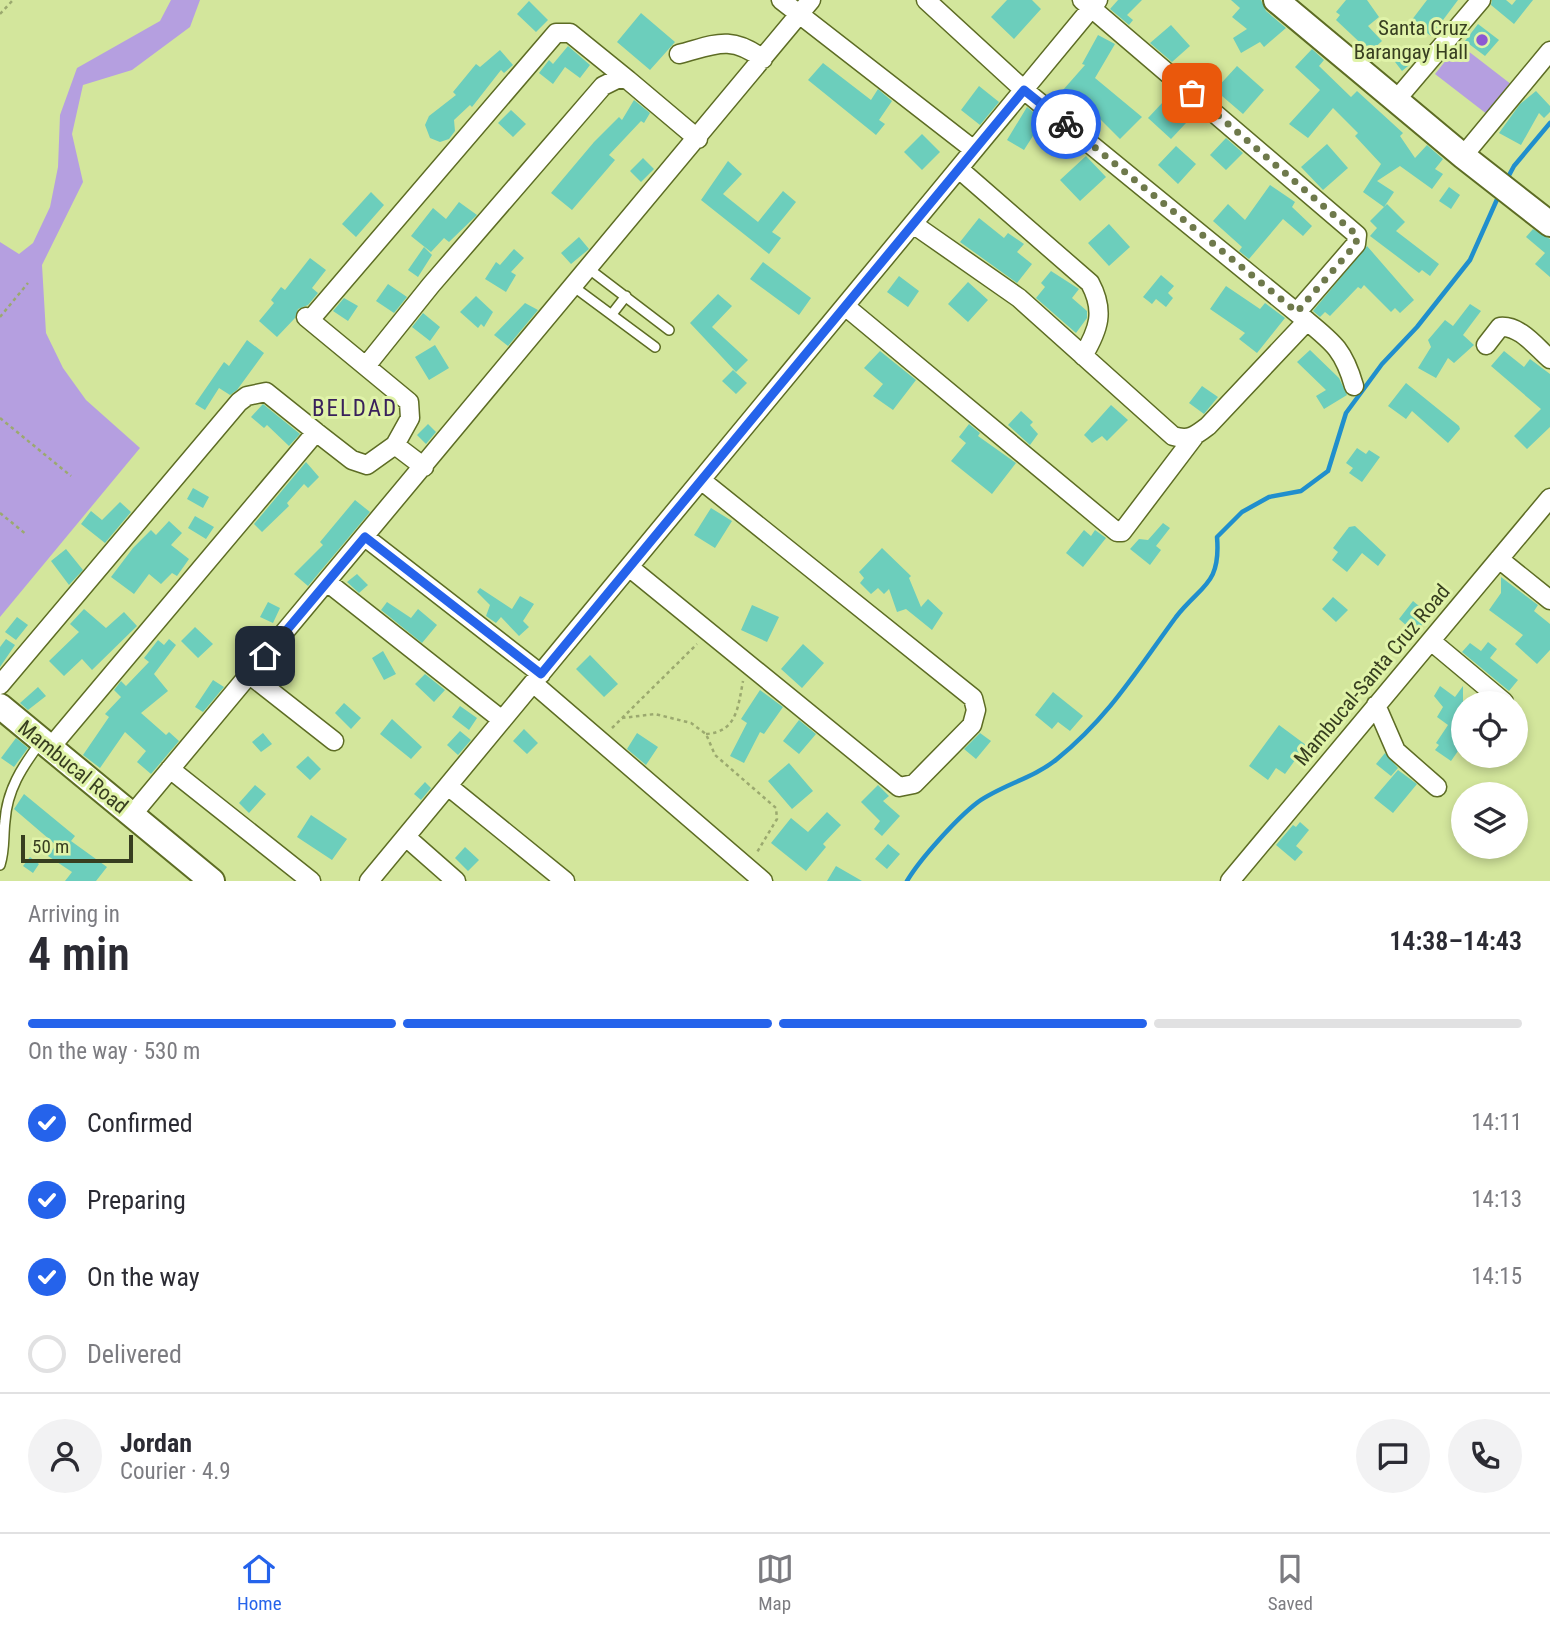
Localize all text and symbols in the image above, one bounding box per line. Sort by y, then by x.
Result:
place label: Santa Cruz Barangay Hall [1354,16,1468,64]
marker: Santa Cruz Barangay Hall [1474,32,1490,48]
pin [1162,63,1222,123]
icon: bag [1173,74,1211,112]
courier [1031,89,1101,159]
icon: bike [1047,105,1085,143]
district label: BELDAD [312,395,398,422]
street label: Mambucal-Santa Cruz Road [1289,580,1455,770]
pin [235,626,295,686]
icon: home [246,637,284,675]
map controls [1451,691,1528,859]
button: locate [1451,691,1528,768]
street label: Mambucal Road [13,716,133,818]
button: layers [1451,782,1528,859]
scale bar [21,832,133,864]
text: 50 m [32,835,69,858]
text: Arriving in [28,901,120,928]
text: 14:38–14:43 [1389,926,1522,956]
text: 4 min [28,927,130,981]
text: On the way · 530 m [28,1038,200,1065]
icon: check [28,1104,66,1142]
text: Confirmed [87,1108,193,1138]
text: 14:11 [1471,1109,1522,1136]
icon: check [28,1181,66,1219]
text: Preparing [87,1185,186,1215]
text: 14:13 [1471,1186,1522,1213]
icon: check [28,1258,66,1296]
text: On the way [87,1262,200,1292]
text: 14:15 [1471,1263,1522,1290]
text: Delivered [87,1339,182,1369]
button: person [28,1419,102,1493]
button: chat [1356,1419,1430,1493]
button: phone [1448,1419,1522,1493]
text: Jordan [120,1428,192,1458]
text: Courier · 4.9 [120,1458,231,1485]
tab: Home [237,1550,282,1615]
tab: Map [756,1550,794,1615]
tab: Saved [1268,1550,1313,1615]

